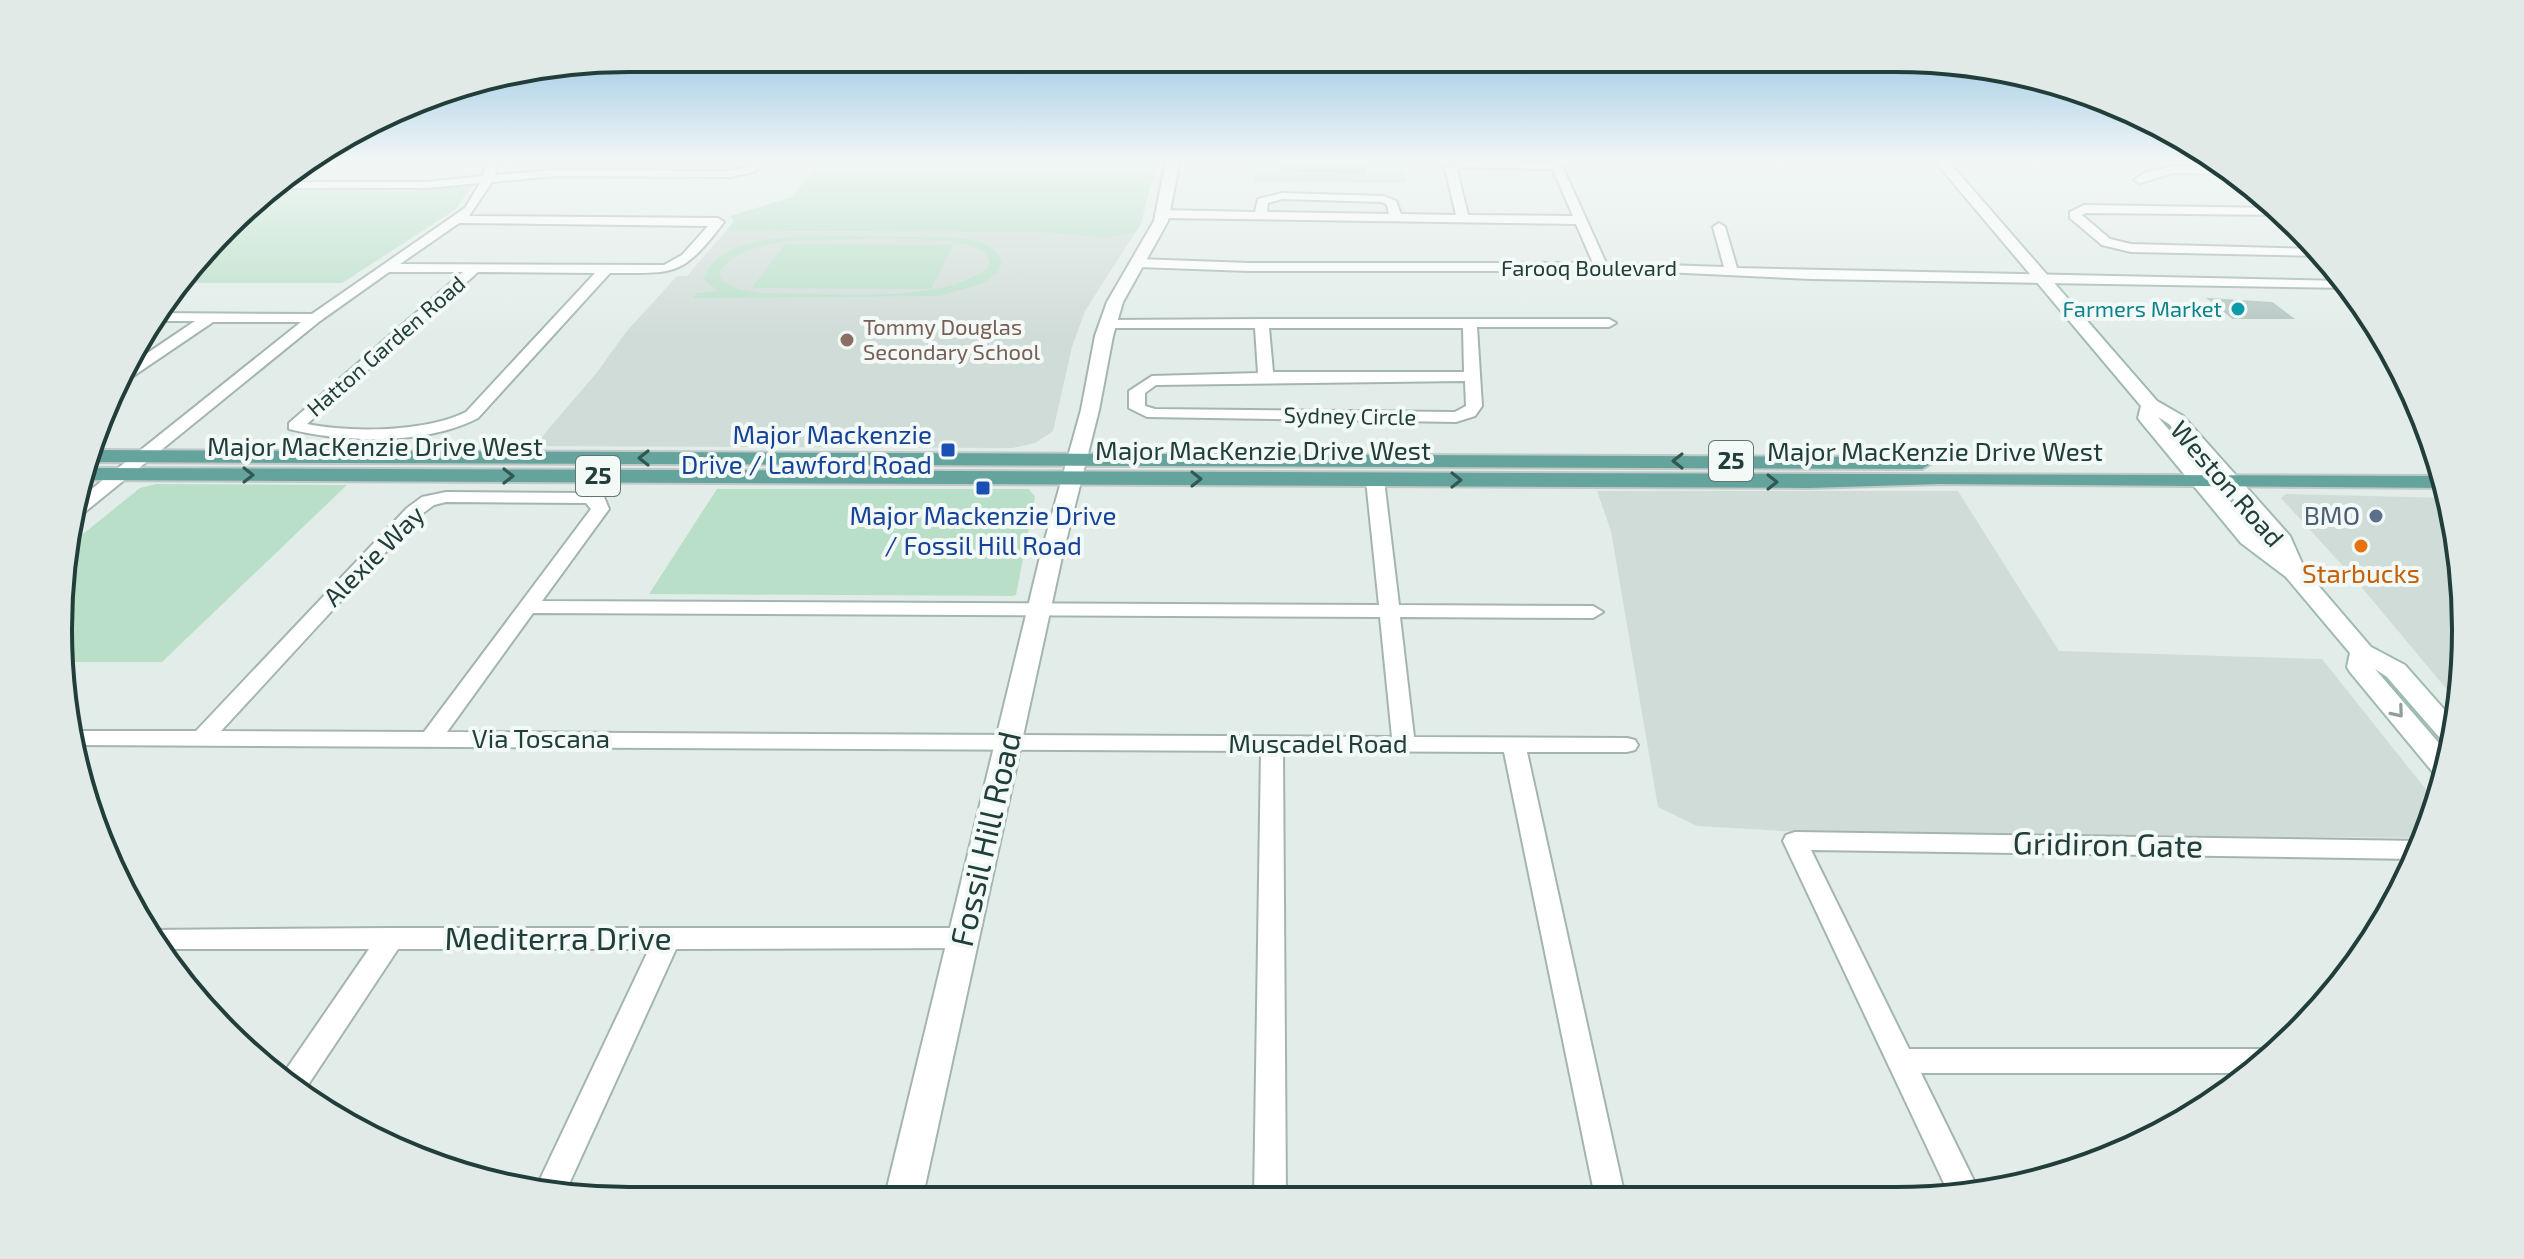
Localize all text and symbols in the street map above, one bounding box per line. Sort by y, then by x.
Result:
street label: Farooq Boulevard [1501,254,1677,280]
street label: Hatton Garden Road [301,270,470,421]
place label: Farmers Market [2062,295,2222,321]
marker: Farmers Market [2229,300,2247,318]
place label: Tommy Douglas Secondary School [863,313,1040,364]
marker: Tommy Douglas Secondary School [838,331,856,349]
street label: Sydney Circle [1284,401,1416,429]
street label: Weston Road [2165,414,2291,552]
place label: Major Mackenzie Drive / Lawford Road [681,418,932,479]
street label: Major MacKenzie Drive West [207,430,543,461]
street label: Major MacKenzie Drive West [1095,434,1431,465]
street label: Major MacKenzie Drive West [1767,435,2103,466]
marker: Major Mackenzie Drive / Lawford Road [939,441,957,459]
road number: 25 [1709,441,1753,481]
one-way arrow [637,449,650,467]
one-way arrow [1671,452,1684,470]
road number: 25 [576,456,620,496]
one-way arrow [242,466,255,484]
one-way arrow [502,467,515,485]
one-way arrow [1190,470,1203,488]
one-way arrow [1450,471,1463,489]
one-way arrow [1766,473,1779,491]
marker: Major Mackenzie Drive / Fossil Hill Road [974,479,992,497]
street label: Alexie Way [316,498,430,612]
place label: Major Mackenzie Drive / Fossil Hill Road [850,499,1116,560]
place label: BMO [2304,499,2360,530]
marker: BMO [2367,507,2385,525]
marker: Starbucks [2352,537,2370,555]
place label: Starbucks [2302,557,2420,588]
one-way arrow [2388,703,2403,717]
street label: Via Toscana [472,722,610,753]
street label: Fossil Hill Road [941,727,1027,950]
street label: Muscadel Road [1228,727,1408,758]
street label: Gridiron Gate [2012,822,2204,864]
street label: Mediterra Drive [444,918,672,956]

